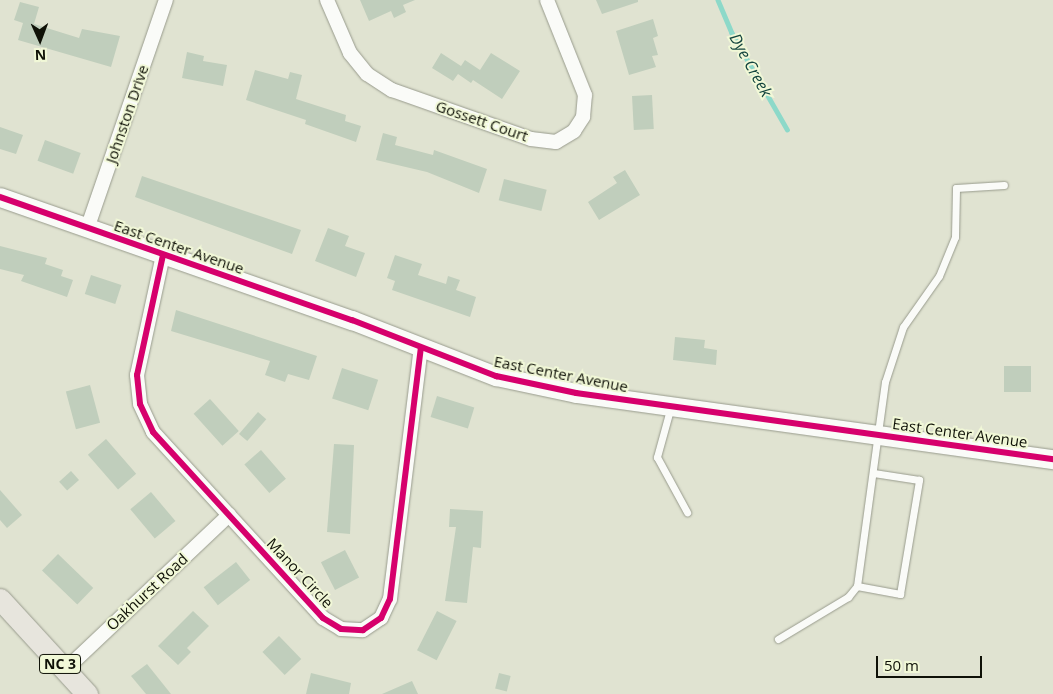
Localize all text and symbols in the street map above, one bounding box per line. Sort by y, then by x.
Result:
north arrow [15,15,65,65]
water label: Dye Creek [726,30,776,100]
text: N [35,46,47,65]
street label: Johnston Drive [102,62,152,166]
street label: Gossett Court [434,97,530,145]
street label: East Center Avenue [112,216,246,278]
street label: East Center Avenue [492,352,630,396]
street label: East Center Avenue [891,415,1029,451]
street label: Manor Circle [263,534,337,612]
street label: Oakhurst Road [103,550,191,634]
scale bar [878,646,984,678]
road number: NC 3 [39,652,81,676]
text: 50 m [884,655,919,675]

